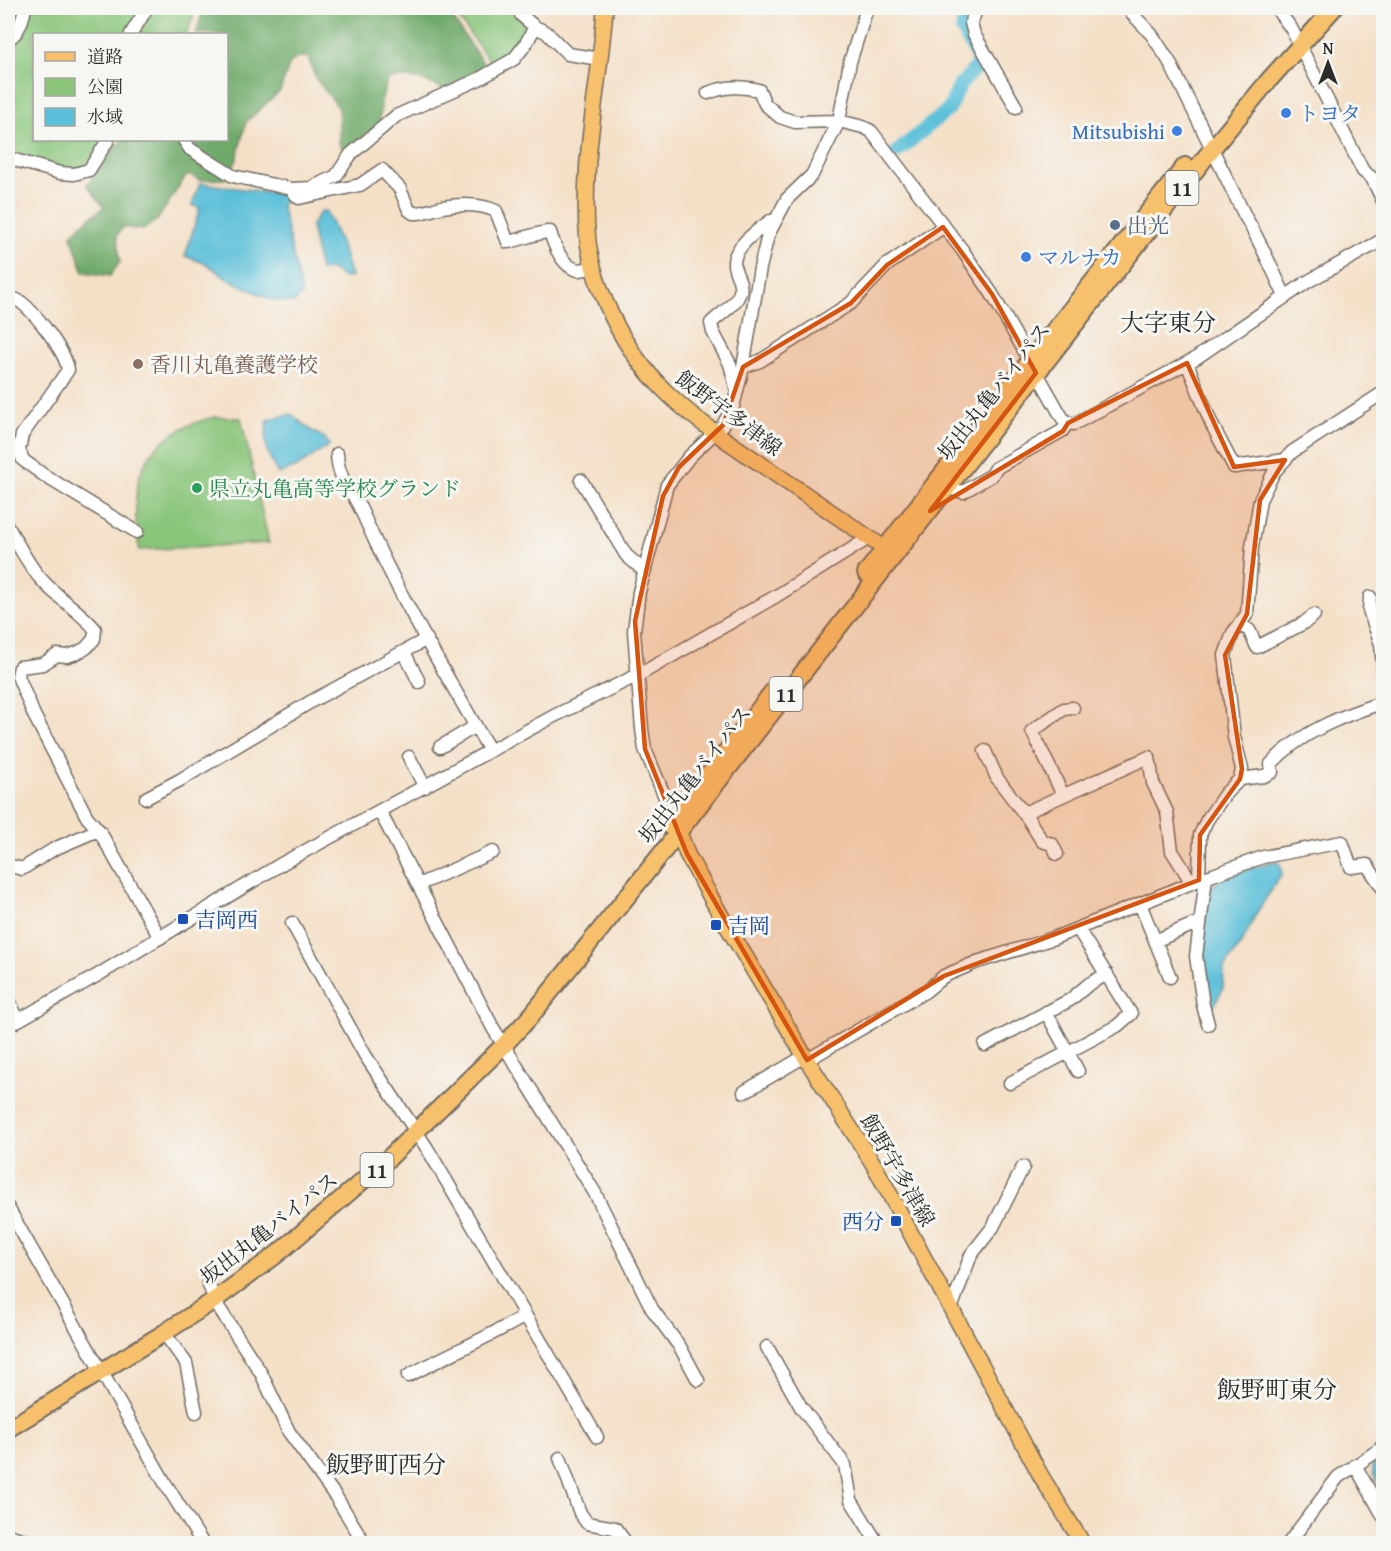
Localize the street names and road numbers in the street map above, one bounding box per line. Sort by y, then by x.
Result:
road number: 11 [1166,171,1198,205]
street label: 坂出丸亀バイパス [930,315,1058,467]
street label: 飯野宇多津線 [669,363,789,463]
road number: 11 [770,677,802,711]
street label: 坂出丸亀バイパス [631,698,759,850]
street label: 飯野宇多津線 [853,1108,943,1232]
road number: 11 [360,1153,394,1187]
street label: 坂出丸亀バイパス [193,1164,345,1292]

